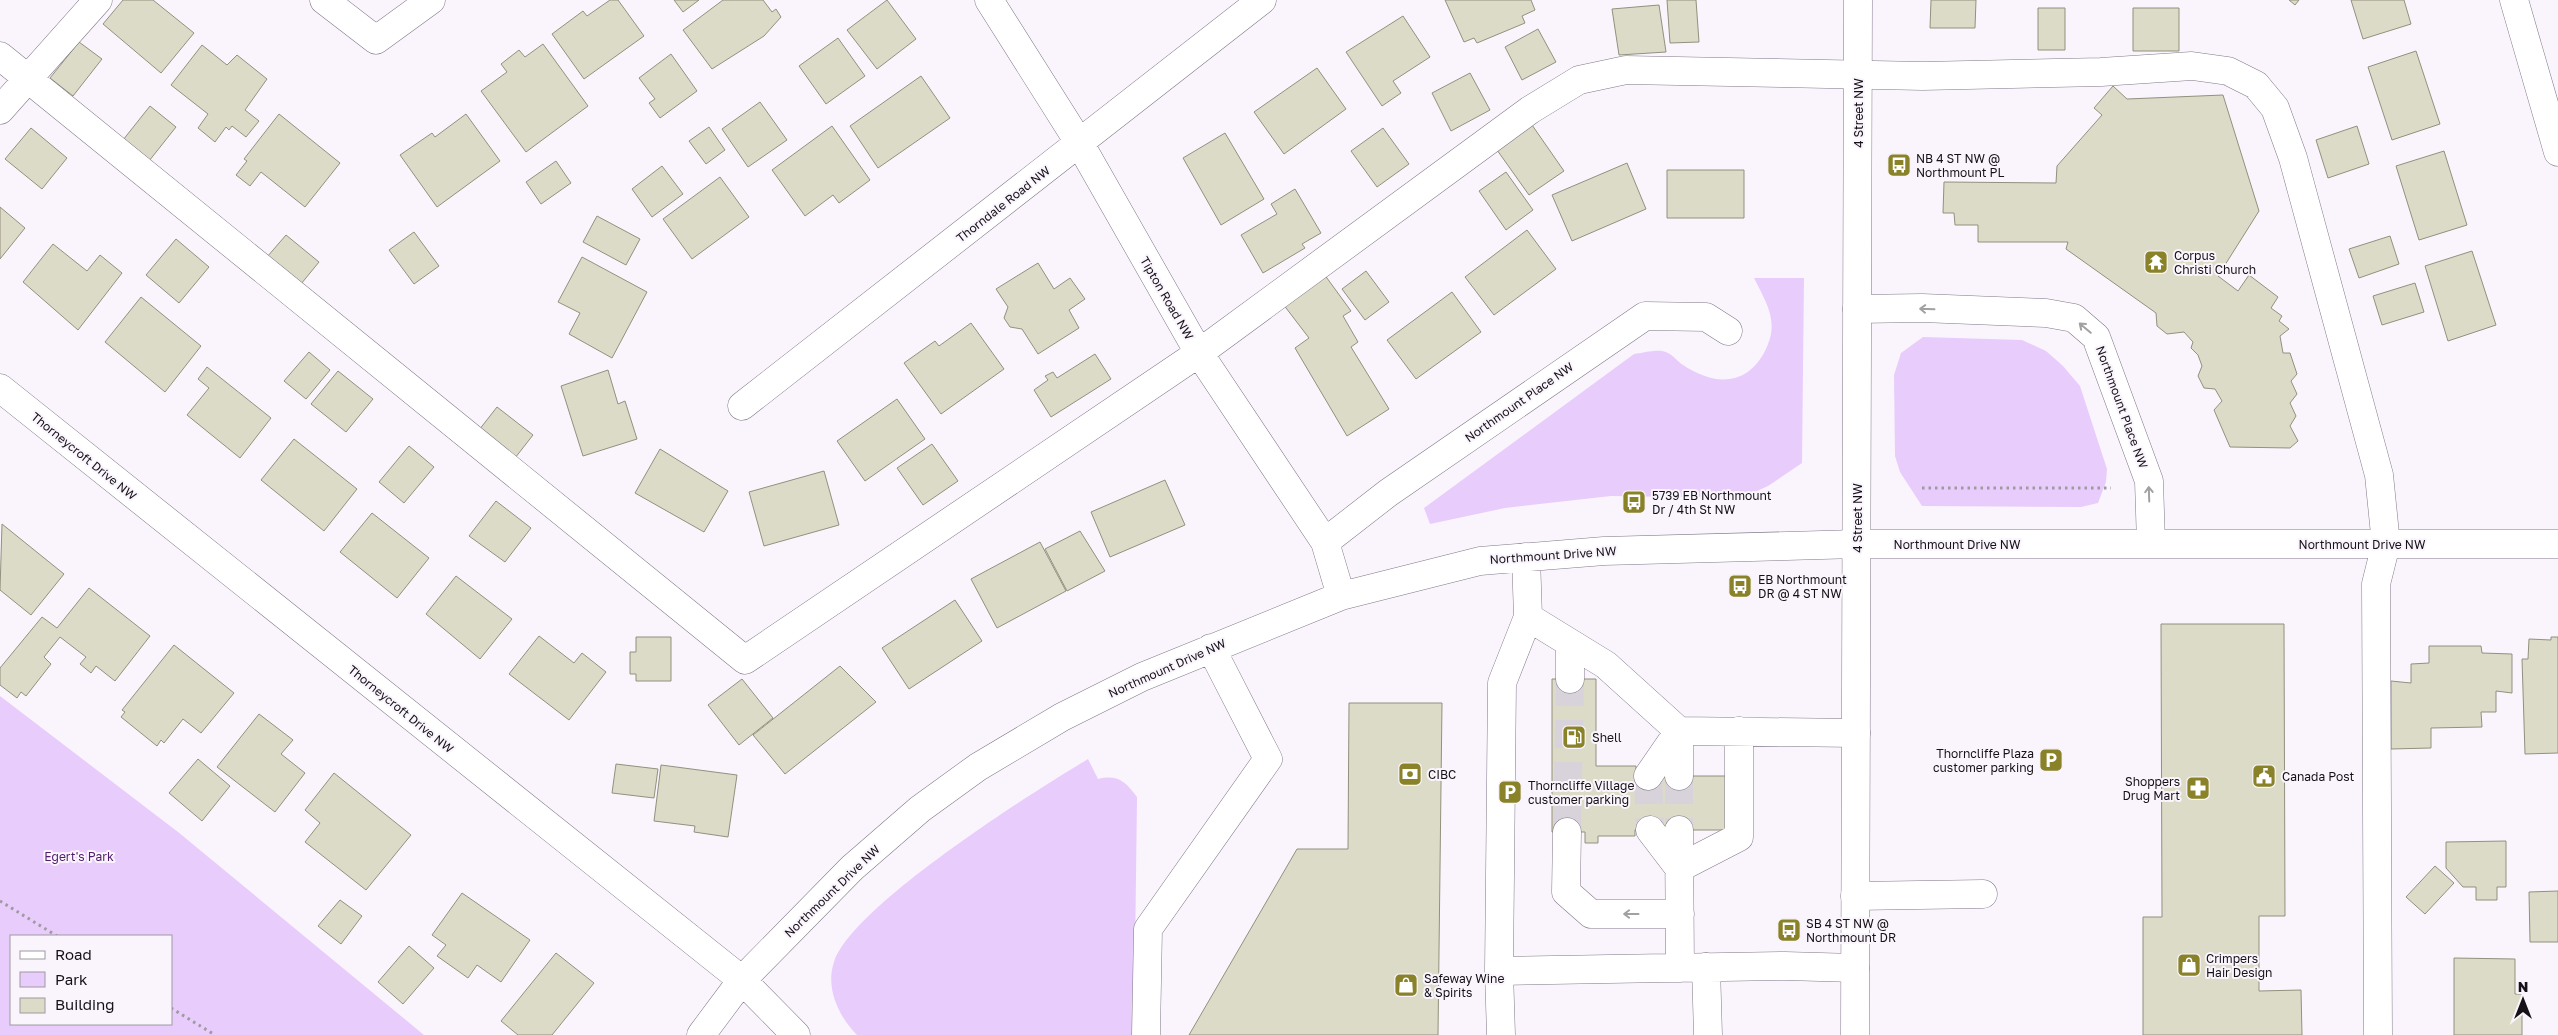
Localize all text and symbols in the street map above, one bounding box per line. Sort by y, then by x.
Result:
street label: 4 Street NW [1851,78,1866,148]
place label: NB 4 ST NW @ Northmount PL [1916,151,2004,180]
bus stop icon: NB 4 ST NW @ Northmount PL [1886,152,1912,178]
street label: Thorndale Road NW [953,162,1053,245]
place label: Corpus Christi Church [2174,248,2256,277]
temple icon: Corpus Christi Church [2143,249,2169,275]
street label: Tipton Road NW [1137,254,1197,343]
one-way arrow [1920,304,1936,313]
one-way arrow [2079,323,2092,334]
street label: Northmount Place NW [2093,344,2151,471]
street label: Northmount Place NW [1462,359,1577,445]
street label: Thorneycroft Drive NW [28,409,140,503]
street label: 4 Street NW [1850,483,1865,553]
one-way arrow [2145,486,2154,502]
place label: 5739 EB Northmount Dr / 4th St NW [1652,488,1772,517]
bus stop icon: 5739 EB Northmount Dr / 4th St NW [1621,489,1647,515]
street label: Northmount Drive NW [1894,537,2021,552]
street label: Northmount Drive NW [2299,537,2426,552]
street label: Northmount Drive NW [1489,543,1617,567]
place label: EB Northmount DR @ 4 ST NW [1758,572,1847,601]
bus stop icon: EB Northmount DR @ 4 ST NW [1727,573,1753,599]
street label: Northmount Drive NW [1106,635,1228,701]
street label: Thorneycroft Drive NW [345,662,457,756]
fuel station icon: Shell [1561,724,1587,750]
place label: Shell [1592,730,1622,745]
place label: Thorncliffe Plaza customer parking [1933,746,2034,775]
parking icon: Thorncliffe Plaza customer parking [2038,747,2064,773]
bank icon: CIBC [1397,761,1423,787]
public building icon: Canada Post [2251,763,2277,789]
place label: CIBC [1428,767,1456,782]
place label: Canada Post [2282,769,2355,784]
place label: Shoppers Drug Mart [2122,774,2180,803]
pharmacy icon: Shoppers Drug Mart [2185,775,2211,801]
place label: Thorncliffe Village customer parking [1528,778,1634,807]
parking icon: Thorncliffe Village customer parking [1497,779,1523,805]
street label: Northmount Drive NW [781,841,883,940]
park label: Egert's Park [44,849,114,864]
one-way arrow [1623,909,1640,919]
place label: SB 4 ST NW @ Northmount DR [1806,916,1896,945]
bus stop icon: SB 4 ST NW @ Northmount DR [1776,917,1802,943]
legend [10,935,172,1025]
text: Road [55,945,92,963]
place label: Crimpers Hair Design [2206,951,2273,980]
shop icon: Crimpers Hair Design [2176,952,2202,978]
text: Park [55,970,88,988]
place label: Safeway Wine & Spirits [1424,971,1504,1000]
shop icon: Safeway Wine & Spirits [1393,972,1419,998]
north arrow [2498,975,2548,1025]
text: N [2518,978,2528,995]
text: Building [55,995,115,1013]

